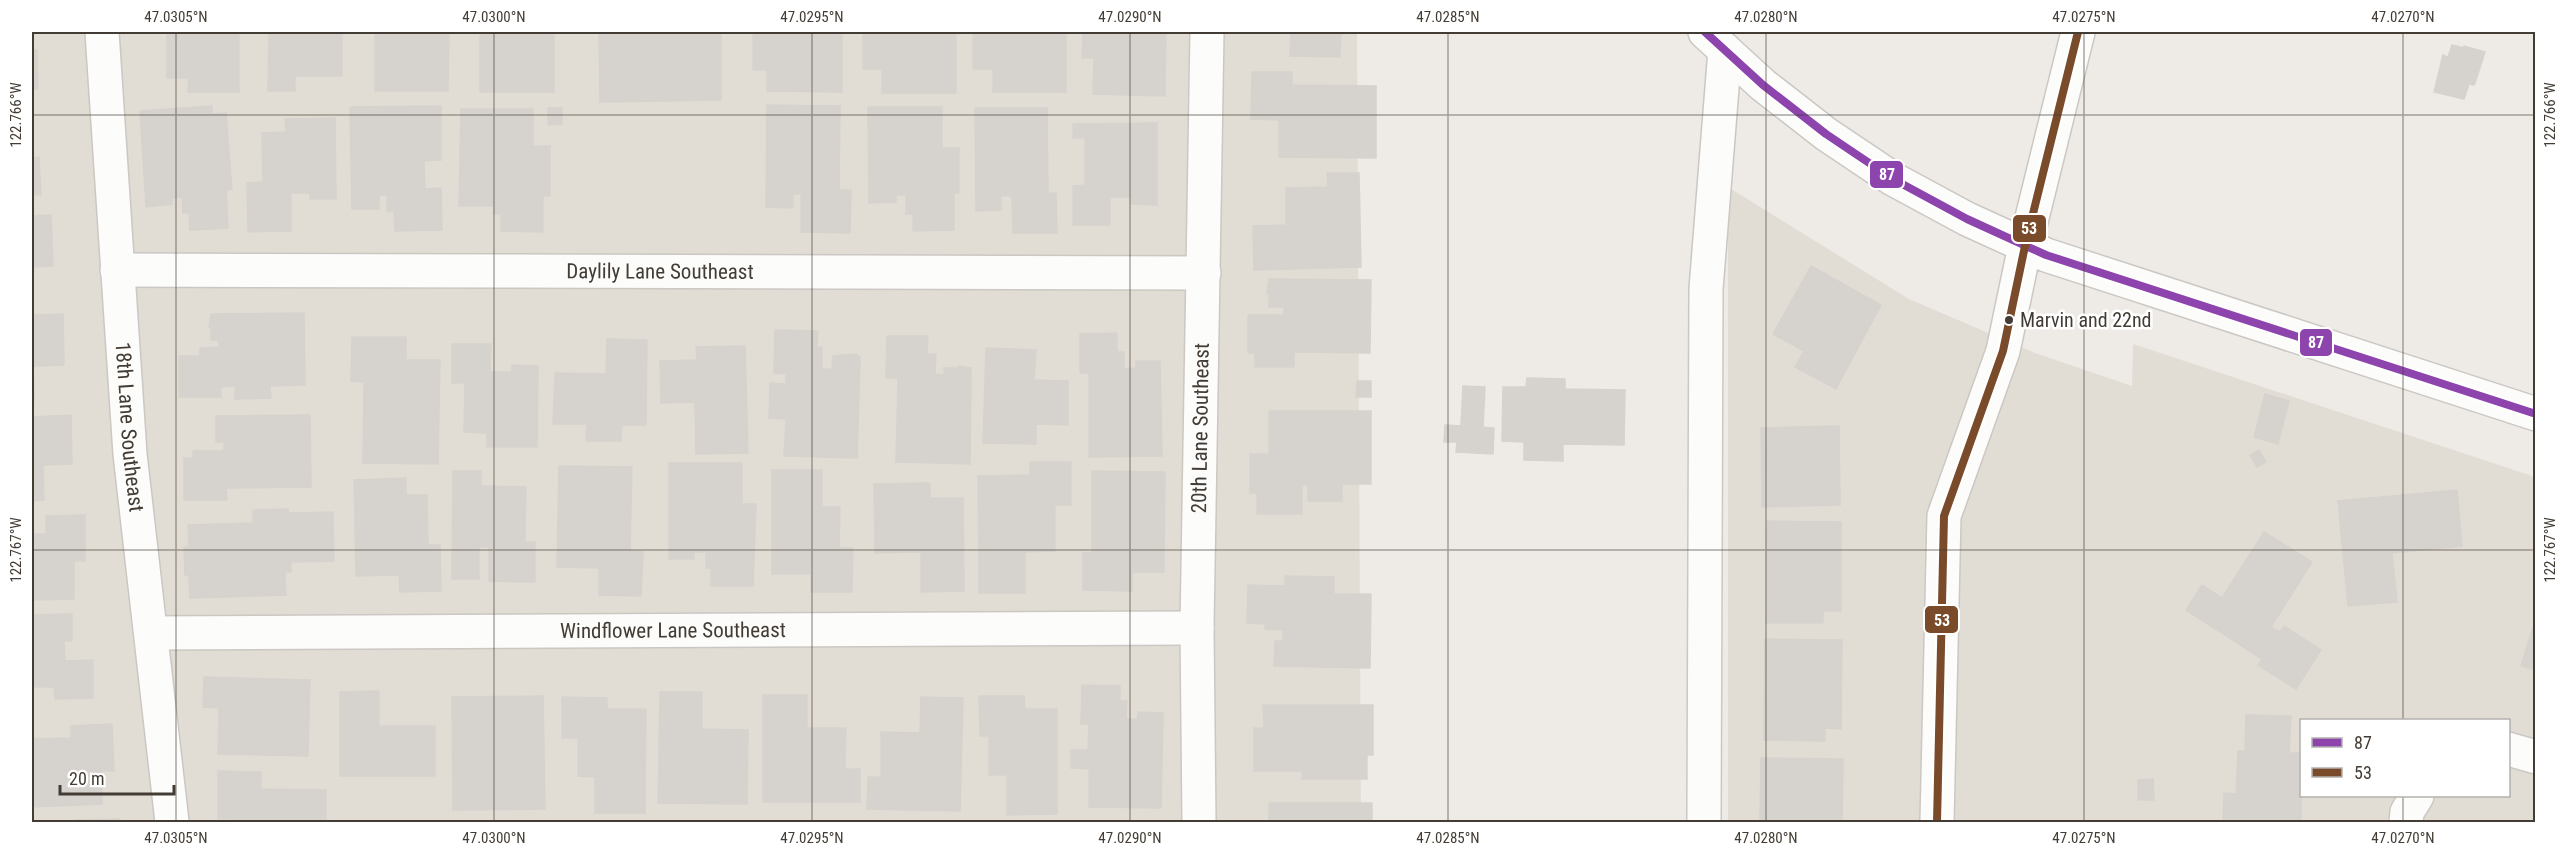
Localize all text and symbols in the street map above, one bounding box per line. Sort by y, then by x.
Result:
text: 47.0305°N [144,8,208,26]
text: 47.0300°N [462,8,526,26]
text: 47.0295°N [780,8,844,26]
text: 47.0290°N [1098,8,1162,26]
text: 47.0285°N [1416,8,1480,26]
text: 47.0280°N [1734,8,1798,26]
text: 47.0275°N [2052,8,2116,26]
text: 47.0270°N [2371,8,2435,26]
text: 122.766°W [7,82,25,148]
text: 122.766°W [2541,82,2559,148]
line badge: 87 [1869,160,1904,189]
text: 87 [1879,165,1895,184]
line badge: 53 [2012,214,2047,243]
text: 53 [2021,219,2037,238]
street label: Daylily Lane Southeast [566,259,754,284]
place label: Marvin and 22nd [2020,308,2152,332]
marker: Marvin and 22nd [2003,314,2015,326]
line badge: 87 [2299,328,2333,357]
text: 87 [2308,333,2324,352]
street label: 18th Lane Southeast [111,341,149,513]
street label: 20th Lane Southeast [1187,343,1214,513]
text: 122.767°W [7,517,25,583]
text: 122.767°W [2541,517,2559,583]
line badge: 53 [1924,605,1959,634]
text: 53 [1934,611,1950,630]
street label: Windflower Lane Southeast [560,618,786,643]
legend [2300,719,2510,797]
text: 87 [2354,732,2372,753]
scale bar [60,758,174,796]
text: 53 [2354,762,2372,783]
text: 20 m [69,768,104,789]
text: 47.0305°N [144,829,208,847]
text: 47.0300°N [462,829,526,847]
text: 47.0295°N [780,829,844,847]
text: 47.0290°N [1098,829,1162,847]
text: 47.0285°N [1416,829,1480,847]
text: 47.0280°N [1734,829,1798,847]
text: 47.0275°N [2052,829,2116,847]
text: 47.0270°N [2371,829,2435,847]

